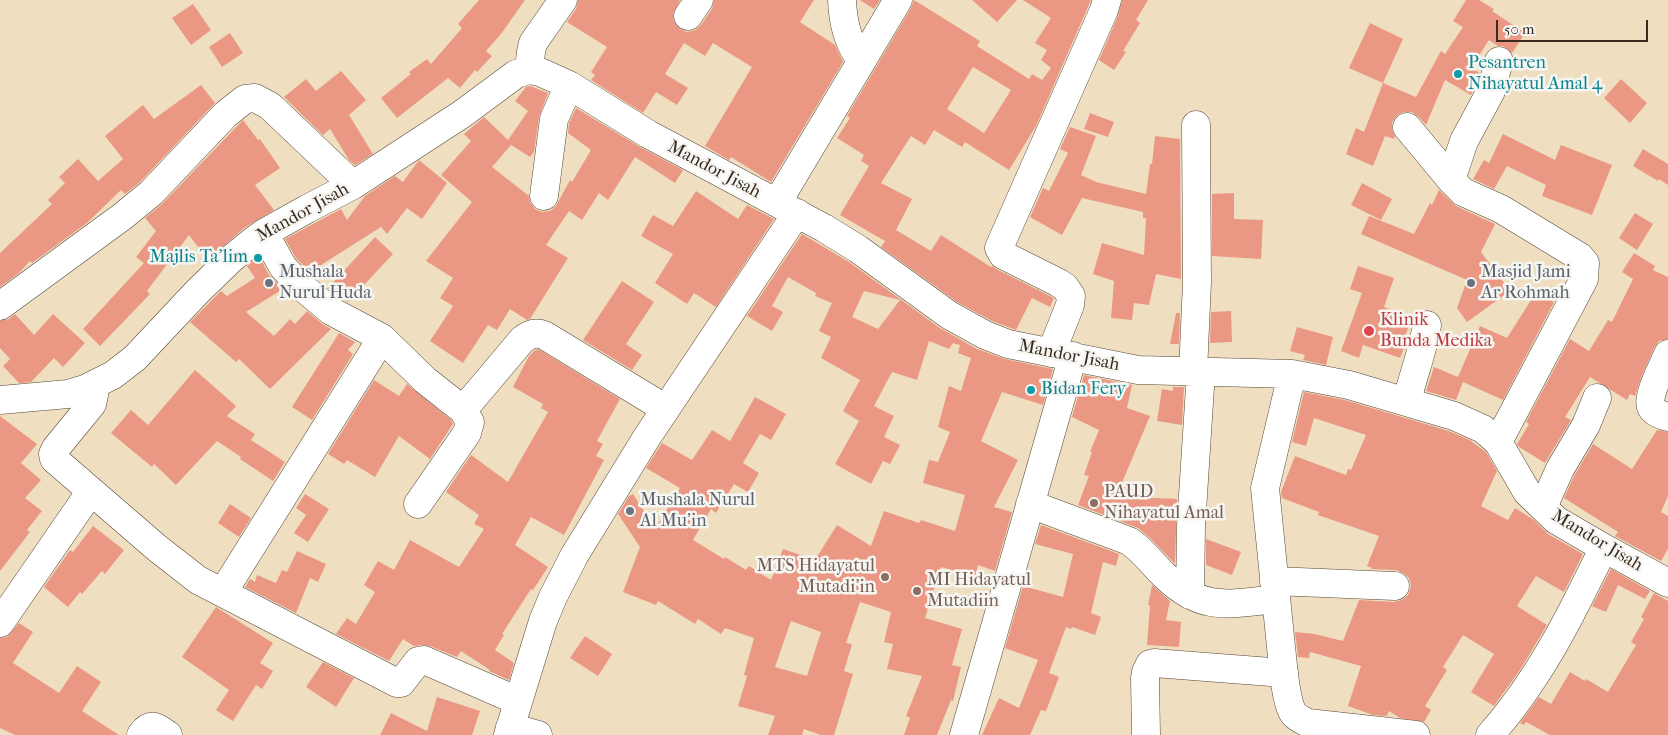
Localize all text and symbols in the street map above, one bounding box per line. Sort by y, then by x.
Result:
scale bar [1498,10,1650,42]
text: 50 m [1504,20,1534,38]
place label: Pesantren Nihayatul Amal 4 [1468,53,1602,96]
marker: Pesantren Nihayatul Amal 4 [1452,68,1464,80]
street label: Mandor Jisah [664,136,764,204]
street label: Mandor Jisah [253,179,353,247]
place label: Majlis Ta'lim [150,247,248,269]
marker: Majlis Ta'lim [252,252,264,264]
place label: Mushala Nurul Huda [279,262,372,304]
place label: Masjid Jami Ar Rohmah [1481,262,1571,304]
marker: Mushala Nurul Huda [263,277,275,289]
marker: Masjid Jami Ar Rohmah [1465,277,1477,289]
place label: Klinik Bunda Medika [1380,310,1492,352]
marker: Klinik Bunda Medika [1362,324,1376,338]
street label: Mandor Jisah [1017,336,1121,376]
place label: Bidan Fery [1041,379,1126,401]
marker: Bidan Fery [1025,384,1037,396]
place label: PAUD Nihayatul Amal [1104,482,1224,524]
place label: Mushala Nurul Al Mu'in [640,490,755,532]
marker: PAUD Nihayatul Amal [1088,497,1100,509]
marker: Mushala Nurul Al Mu'in [624,505,636,517]
street label: Mandor Jisah [1548,505,1646,577]
place label: MTS Hidayatul Mutadi'in [757,556,875,598]
place label: MI Hidayatul Mutadiin [927,570,1031,612]
marker: MTS Hidayatul Mutadi'in [879,571,891,583]
marker: MI Hidayatul Mutadiin [911,585,923,597]

